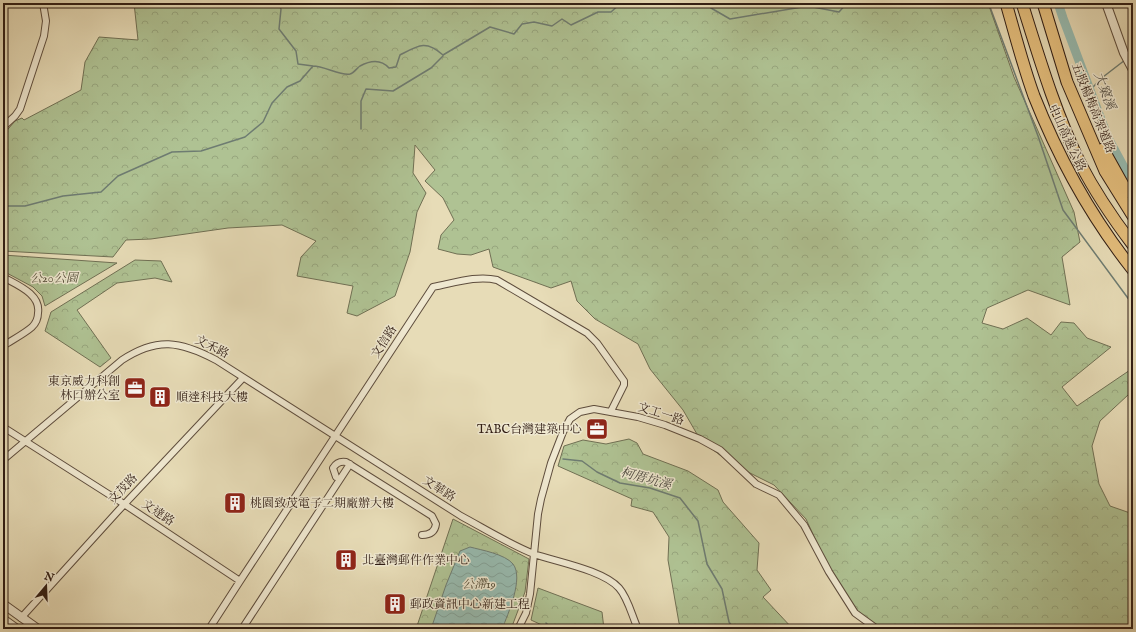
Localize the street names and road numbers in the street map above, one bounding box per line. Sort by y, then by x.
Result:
street label: 五股楊梅高架道路 [1068,61,1118,155]
street label: 中山高速公路 [1045,102,1089,174]
street label: 文信路 [368,323,400,361]
street label: 文禾路 [193,332,231,362]
street label: 文工一路 [636,399,686,429]
street label: 文茂路 [105,471,141,507]
street label: 文華路 [420,473,458,505]
street label: 文達路 [139,497,177,529]

